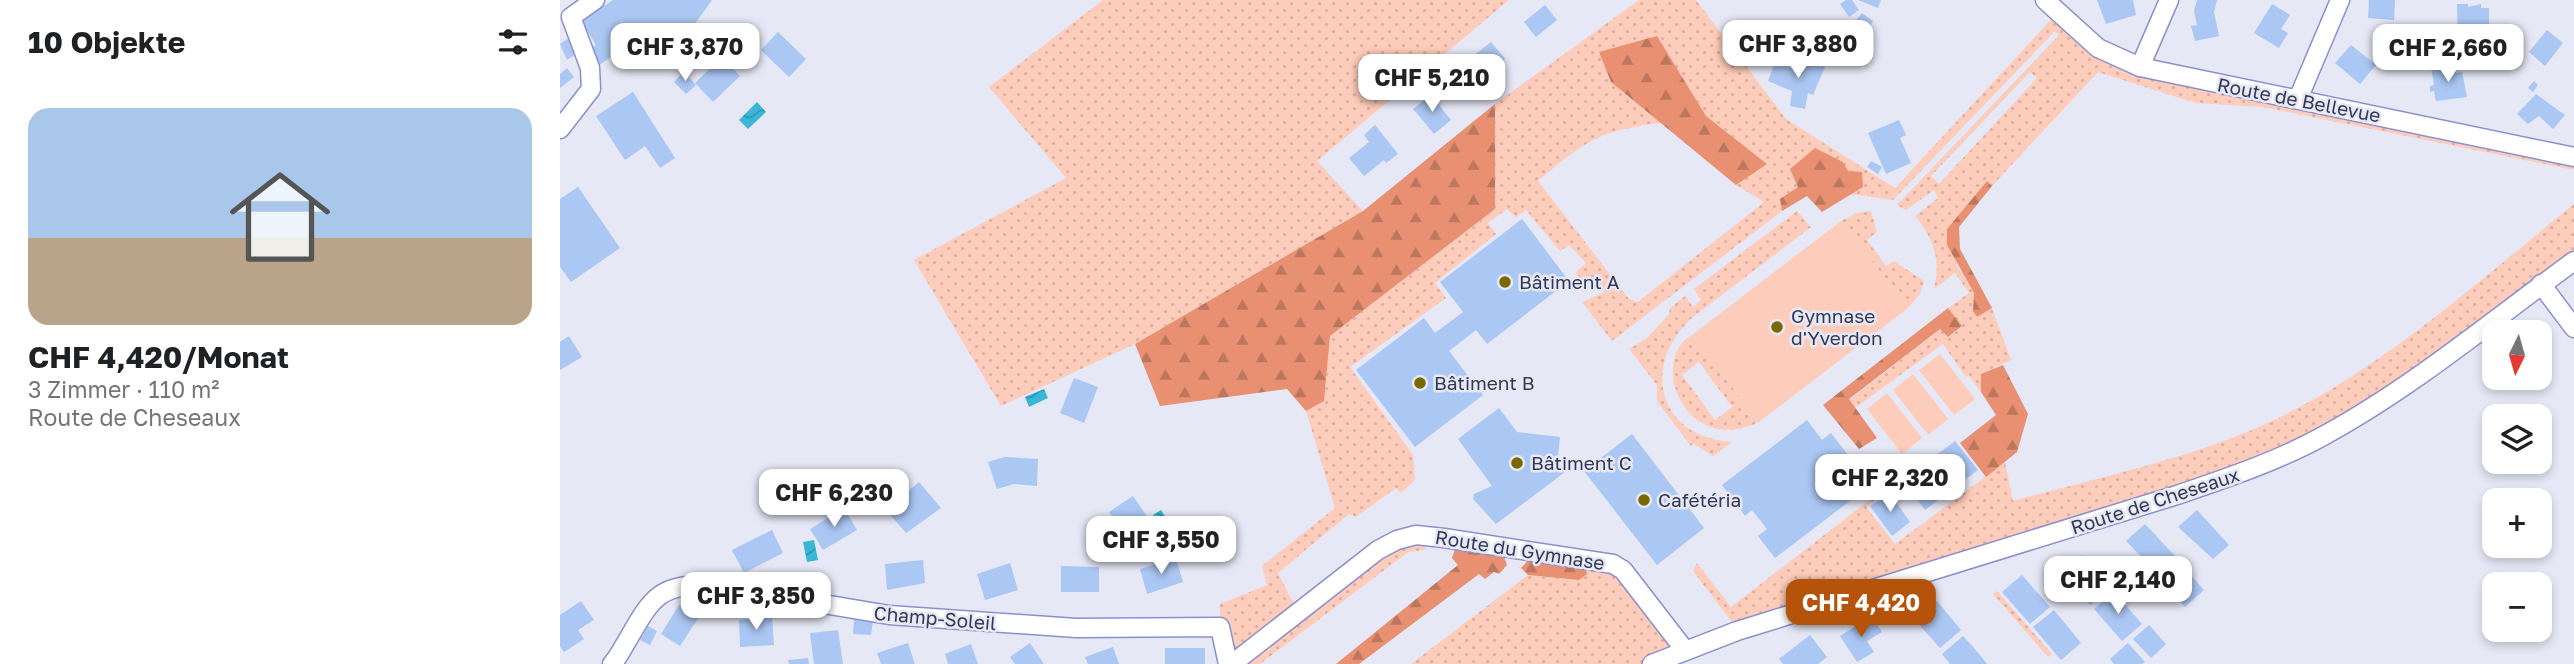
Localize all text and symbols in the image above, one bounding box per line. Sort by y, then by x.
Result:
pin: CHF 3,880 [1718,20,1878,80]
icon: filters [494,23,532,61]
text: 10 Objekte [28,24,185,60]
pin: CHF 3,870 [605,24,765,83]
pin: CHF 2,660 [2368,24,2528,84]
text: CHF 3,880 [1738,29,1858,57]
text: CHF 3,870 [627,32,743,60]
text: CHF 2,660 [2389,33,2507,61]
pin: CHF 5,210 [1352,54,1512,114]
text: CHF 5,210 [1374,63,1490,91]
street label: Route de Bellevue [2215,72,2383,127]
icon: home [217,154,343,280]
place label: Bâtiment A [1519,270,1620,293]
marker: Bâtiment A [1497,274,1513,290]
place label: Gymnase d'Yverdon [1791,304,1883,349]
marker: Gymnase d'Yverdon [1769,319,1785,335]
north arrow [2482,320,2552,390]
map controls [2482,320,2552,642]
text: CHF 4,420/Monat [28,339,289,375]
place label: Bâtiment B [1434,371,1534,394]
text: 3 Zimmer · 110 m² [28,375,220,403]
marker: Bâtiment B [1412,375,1428,391]
text: Route de Cheseaux [28,403,241,431]
button: layers [2482,404,2552,474]
place label: Bâtiment C [1531,451,1632,474]
pin: CHF 2,320 [1810,454,1970,514]
marker: Bâtiment C [1509,455,1525,471]
street label: Route de Cheseaux [2068,462,2242,539]
text: CHF 2,320 [1831,463,1949,491]
pin: CHF 6,230 [754,470,914,529]
text: CHF 6,230 [775,478,893,506]
place label: Cafétéria [1658,488,1741,511]
button: + [2482,488,2552,558]
marker: Cafétéria [1636,492,1652,508]
pin: CHF 3,550 [1081,516,1241,576]
text: CHF 3,550 [1102,525,1220,553]
street label: Route du Gymnase [1434,525,1606,574]
pin: CHF 2,140 [2038,556,2198,616]
text: CHF 2,140 [2060,565,2176,593]
pin: CHF 3,850 [676,572,836,632]
button: − [2482,572,2552,642]
pin: CHF 4,420 [1781,580,1941,639]
text: CHF 3,850 [697,581,815,609]
text: CHF 4,420 [1802,588,1920,616]
street label: Champ-Soleil [873,601,997,634]

